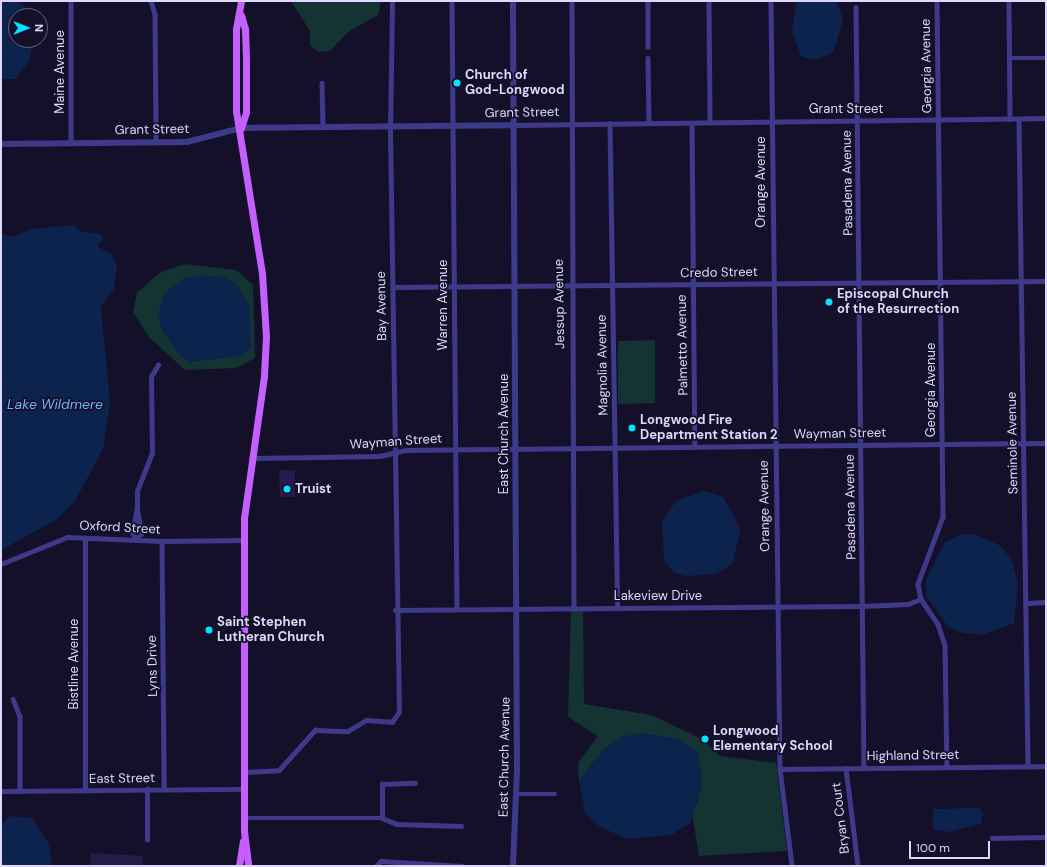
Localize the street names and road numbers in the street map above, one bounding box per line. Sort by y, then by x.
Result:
street label: Georgia Avenue [918,19,936,113]
street label: Maine Avenue [52,30,68,114]
street label: Grant Street [809,101,883,117]
street label: Grant Street [485,105,559,121]
street label: Grant Street [115,122,189,138]
street label: Pasadena Avenue [839,130,857,236]
street label: Orange Avenue [753,136,769,228]
street label: Jessup Avenue [551,259,569,349]
street label: Warren Avenue [435,260,451,350]
street label: Credo Street [680,265,758,281]
street label: Bay Avenue [374,271,390,341]
street label: Palmetto Avenue [674,294,692,396]
street label: Magnolia Avenue [594,314,612,416]
street label: Georgia Avenue [923,343,939,437]
street label: East Church Avenue [496,374,512,494]
street label: Seminole Avenue [1004,392,1022,494]
street label: Wayman Street [794,425,886,443]
street label: Wayman Street [349,431,443,453]
street label: Pasadena Avenue [842,454,860,560]
street label: Orange Avenue [756,460,774,552]
street label: Oxford Street [79,518,161,538]
street label: Lakeview Drive [614,588,702,604]
street label: Bistline Avenue [66,619,82,709]
street label: Lyns Drive [145,635,161,697]
street label: East Church Avenue [496,697,514,817]
street label: Highland Street [867,747,959,765]
street label: East Street [89,771,155,787]
street label: Bryan Court [829,781,853,855]

